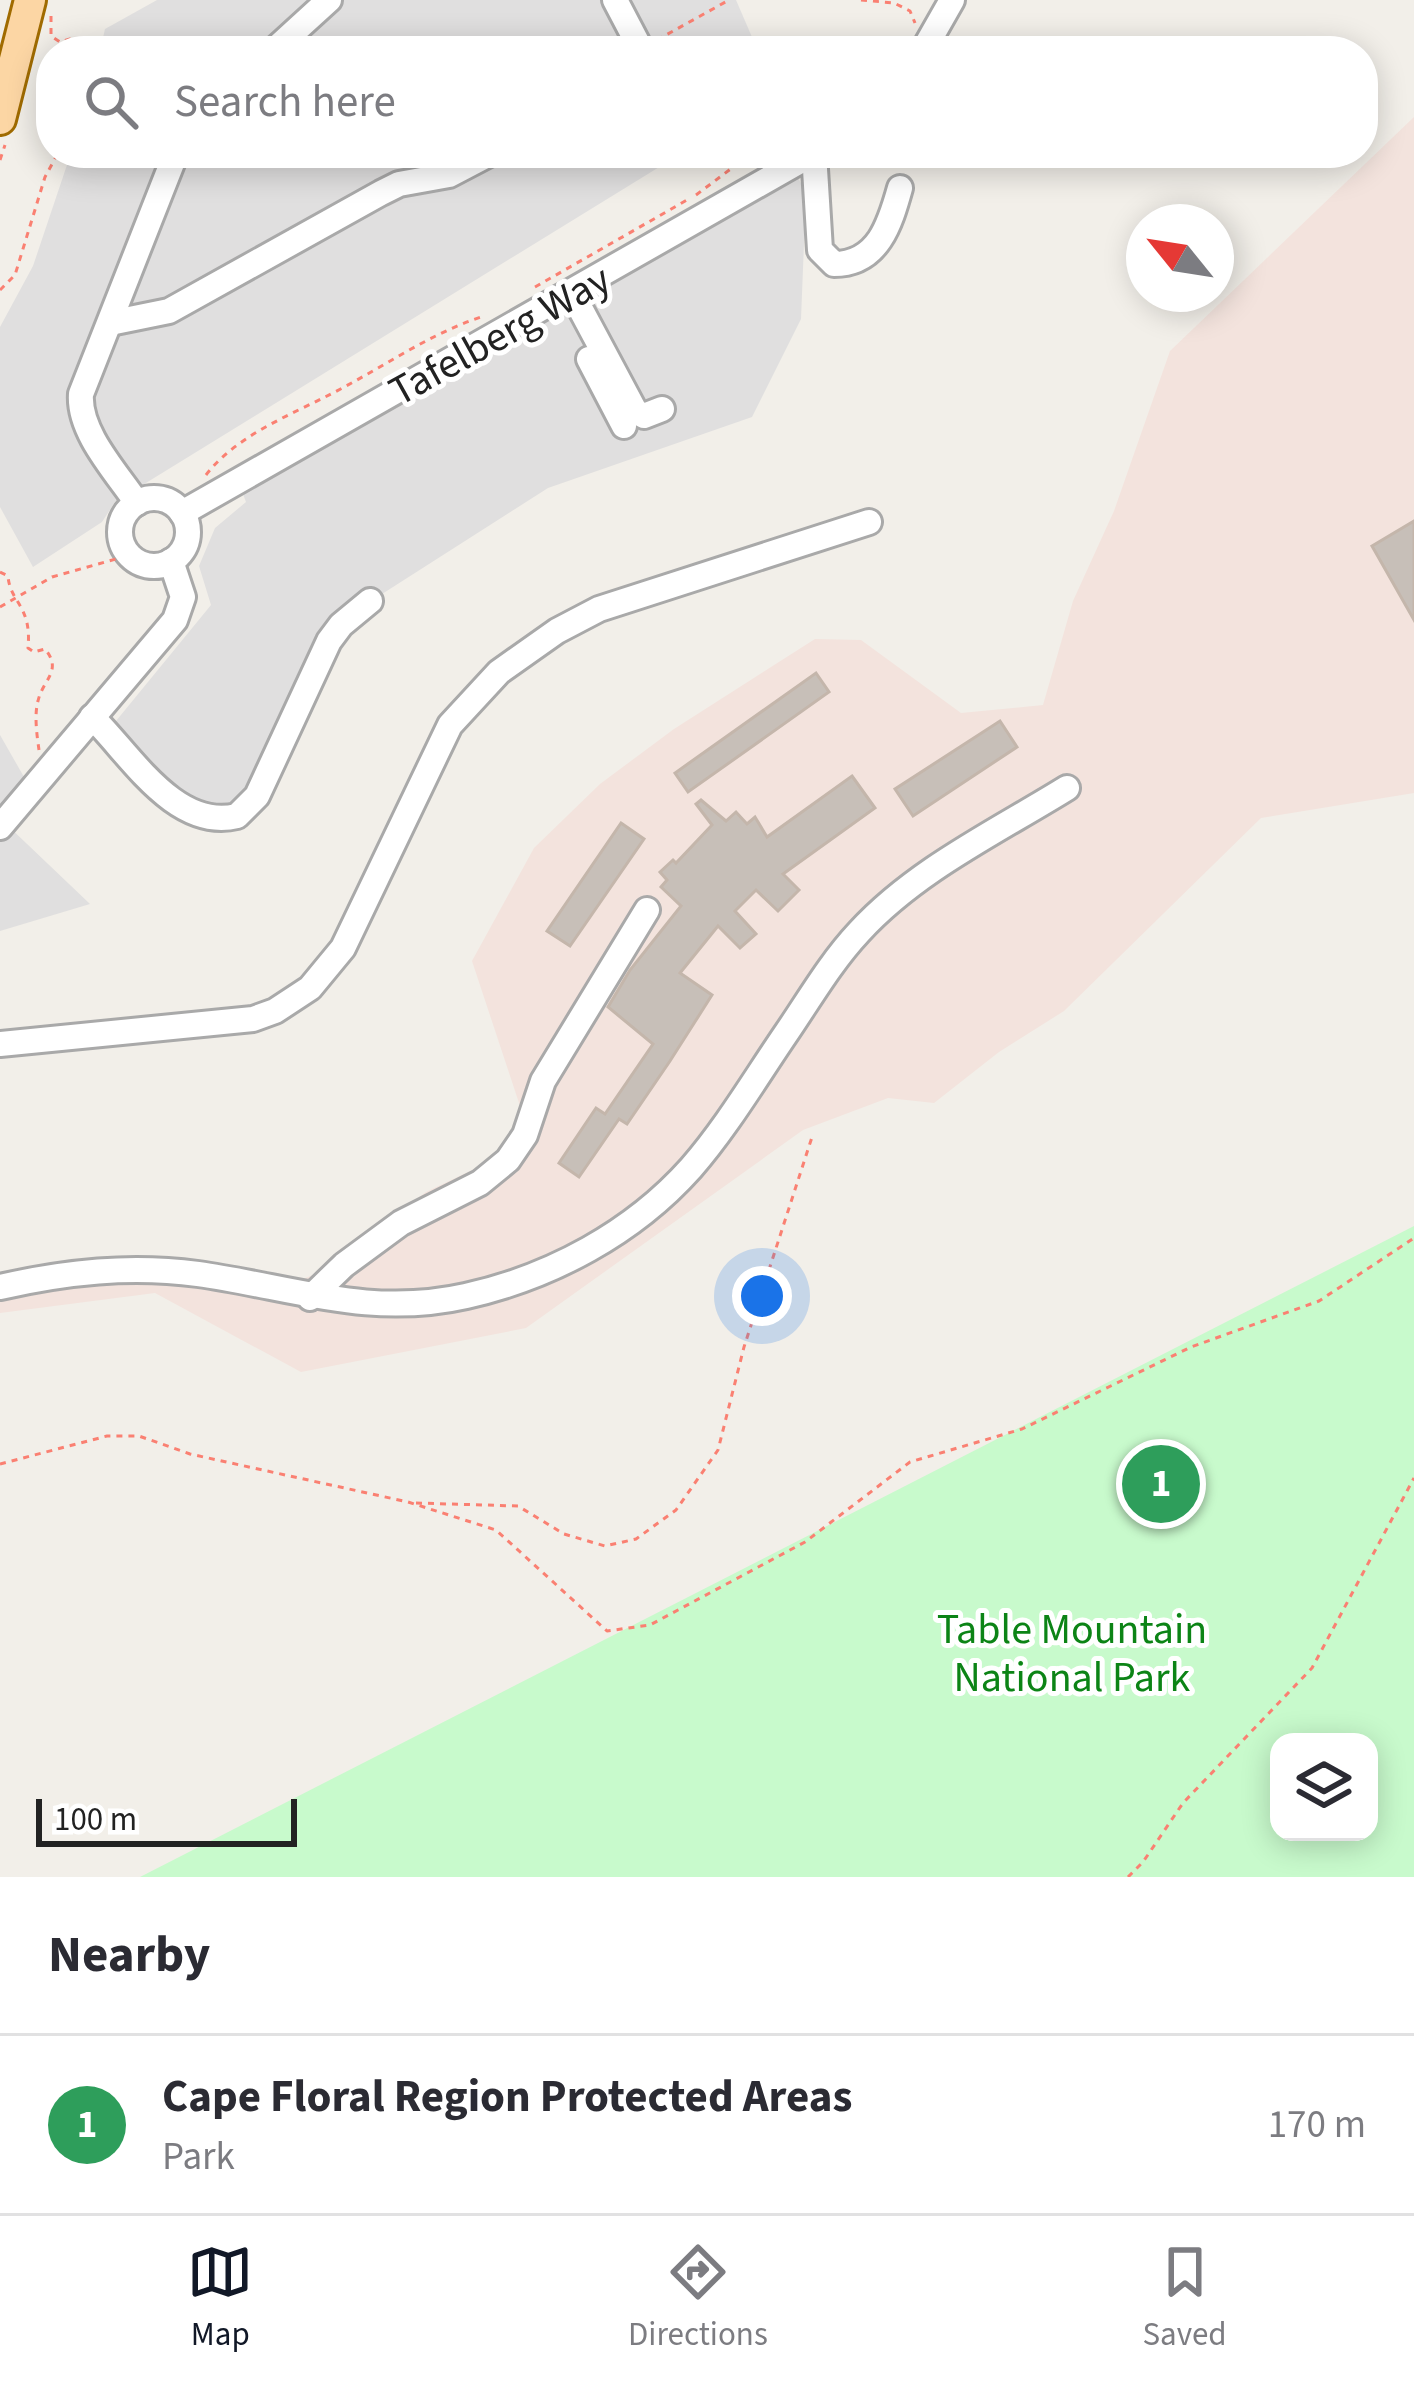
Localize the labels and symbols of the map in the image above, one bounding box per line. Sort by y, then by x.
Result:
north arrow [1126,204,1234,312]
street label: Tafelberg Way [378,250,622,421]
your location [732,1266,792,1326]
pin: 1 [1122,1439,1200,1529]
park label: Table Mountain National Park [937,1600,1207,1708]
scale bar [36,1793,297,1846]

